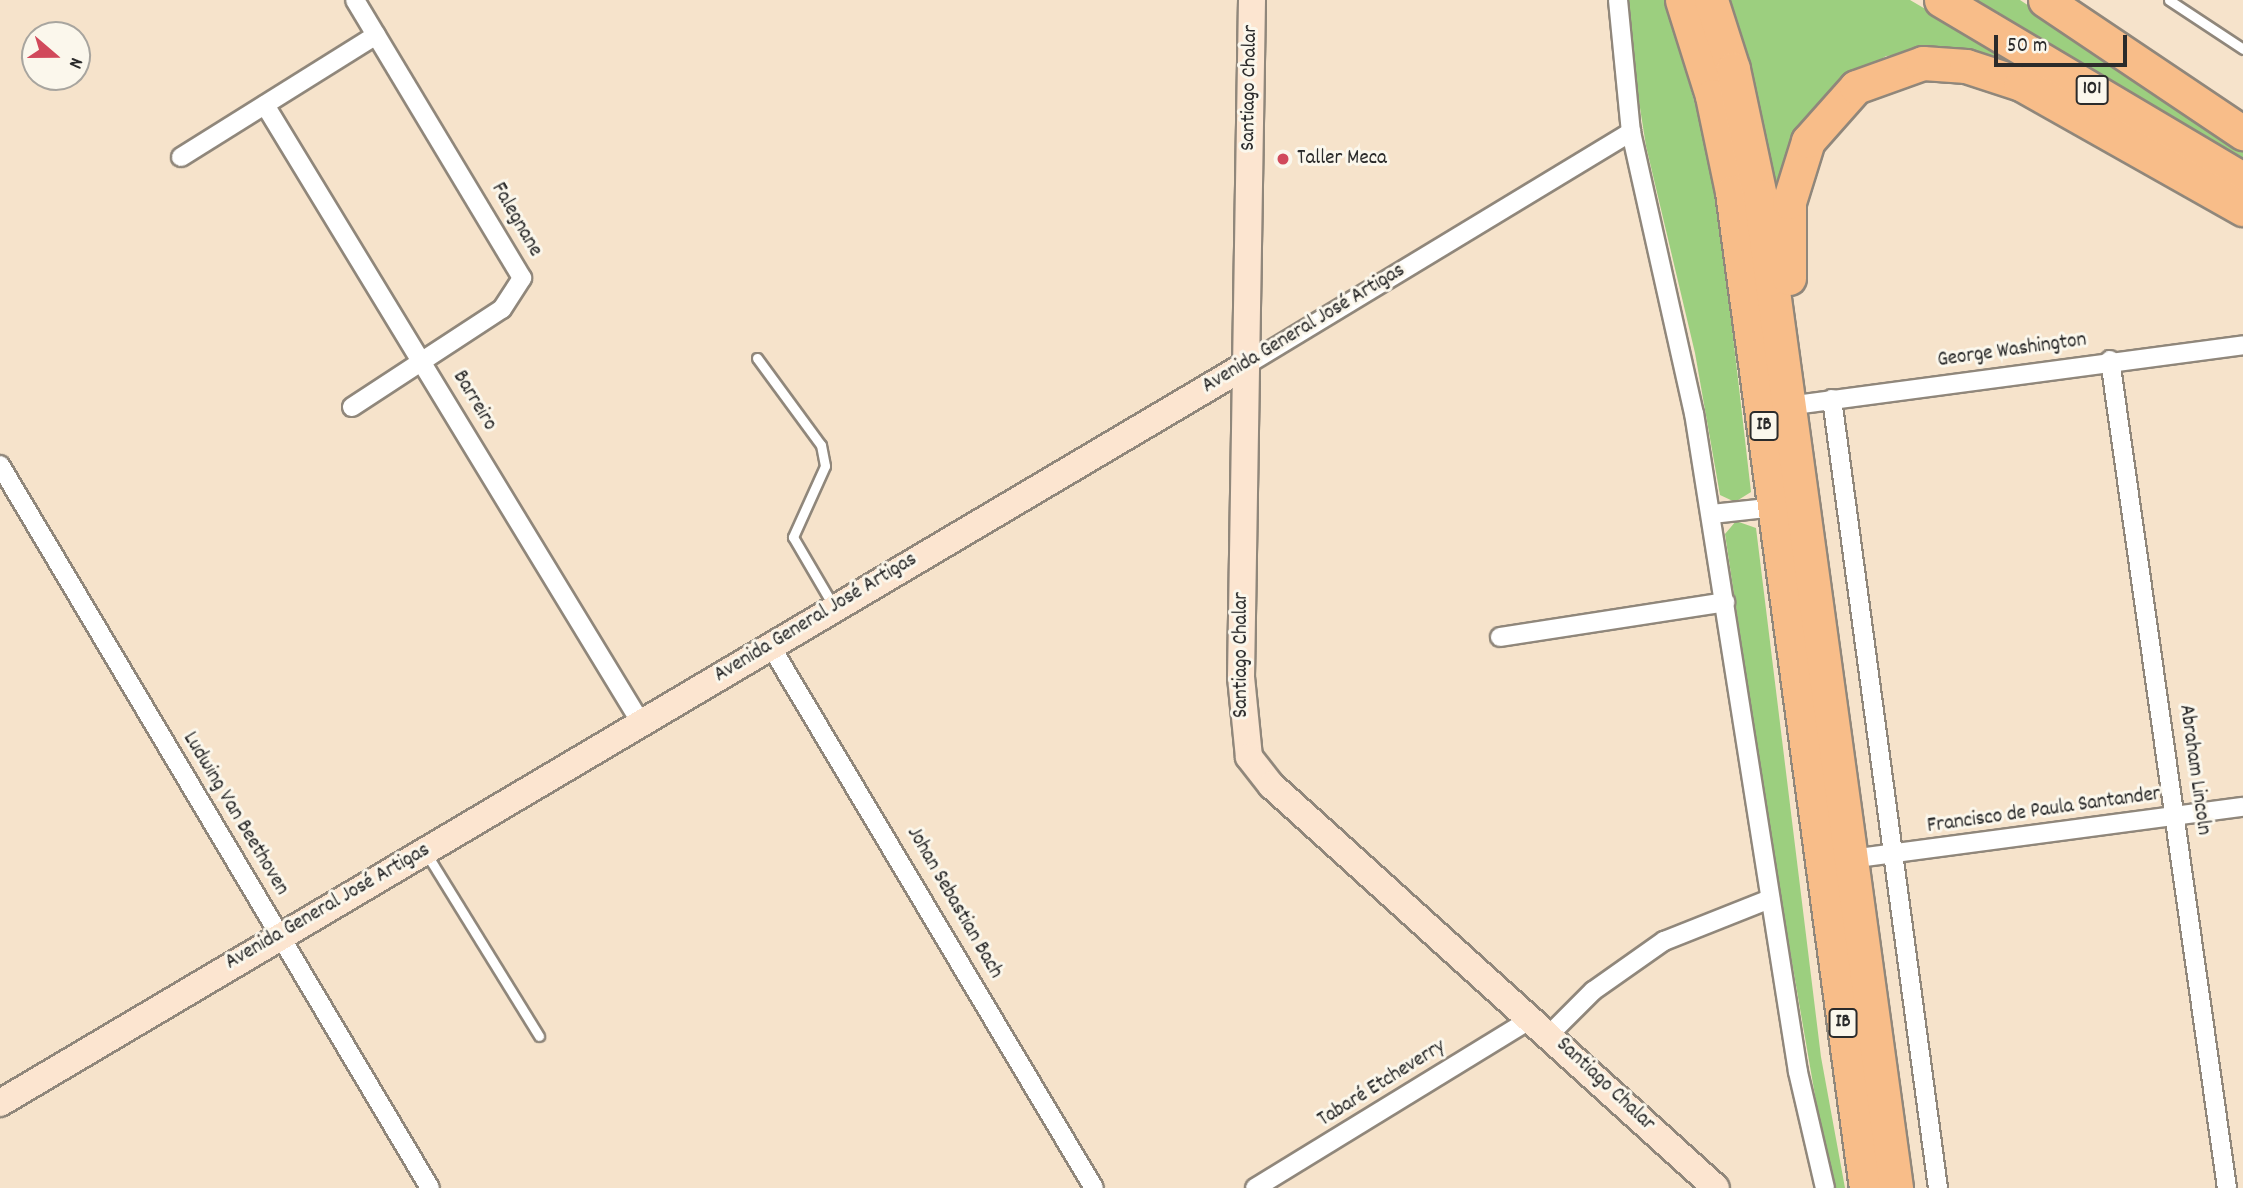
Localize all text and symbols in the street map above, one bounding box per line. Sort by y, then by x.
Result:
north arrow [21,21,91,91]
scale bar [1998,21,2131,65]
street label: Santiago Chalar [1236,25,1264,151]
text: 50 m [2007,32,2047,62]
text: N [60,54,89,72]
road number: 101 [2074,74,2110,106]
place label: Taller Meca [1297,146,1387,172]
marker: Taller Meca [1275,151,1291,167]
street label: Falegnane [485,179,547,261]
street label: Avenida General José Artigas [1198,258,1410,400]
street label: George Washington [1936,328,2088,374]
street label: Barreiro [446,366,502,436]
road number: IB [1748,410,1780,442]
street label: Avenida General José Artigas [710,547,922,689]
street label: Santiago Chalar [1229,592,1255,718]
street label: Abraham Lincoln [2172,703,2216,837]
street label: Ludwing Van Beethoven [176,728,294,900]
street label: Francisco de Paula Santander [1926,782,2162,840]
street label: Johan Sebastian Bach [900,823,1008,983]
street label: Avenida General José Artigas [221,838,435,976]
road number: IB [1827,1007,1859,1038]
street label: Santiago Chalar [1550,1033,1660,1137]
street label: Tabaré Etcheverry [1314,1035,1450,1133]

